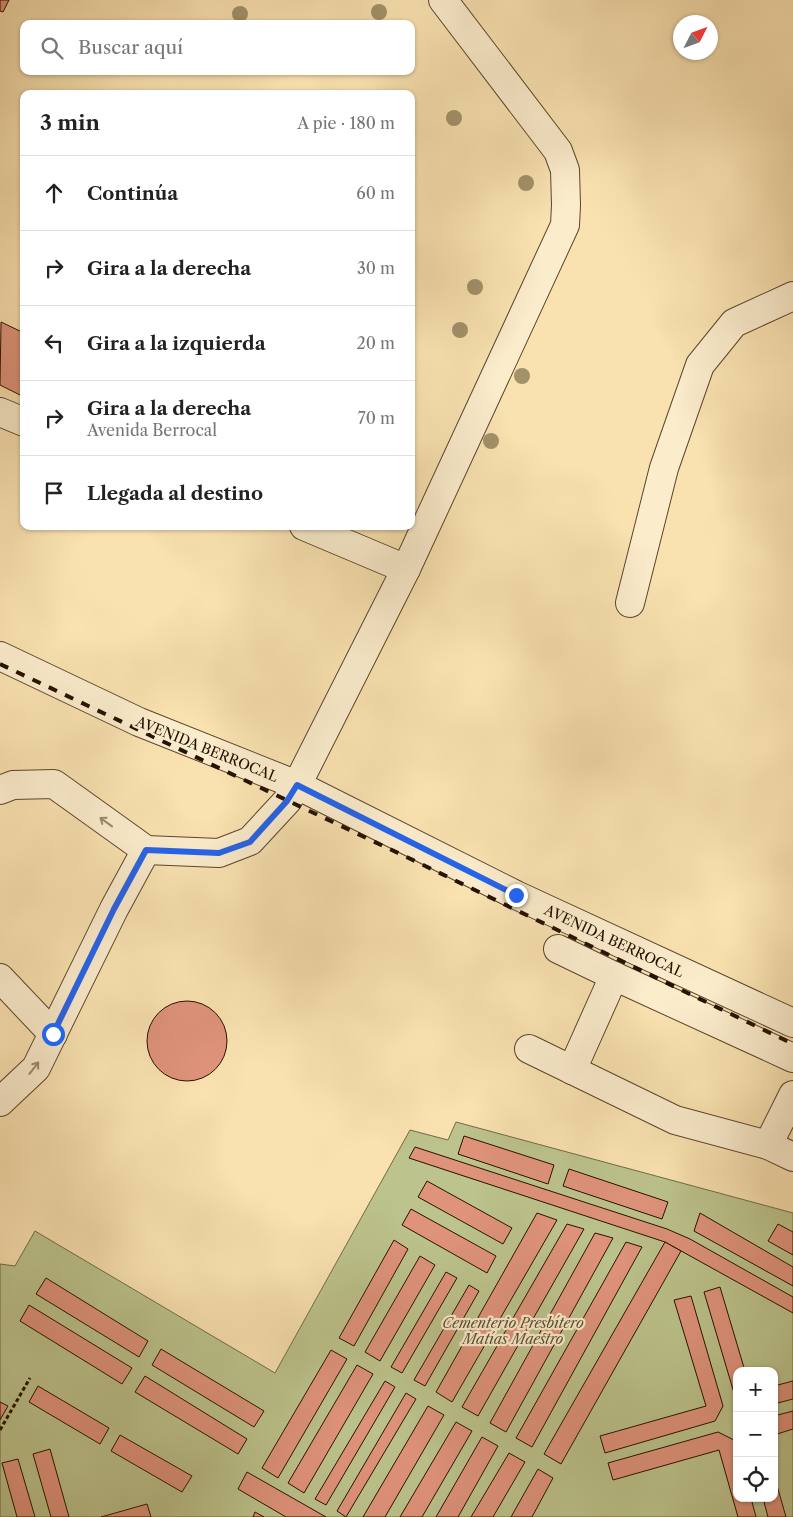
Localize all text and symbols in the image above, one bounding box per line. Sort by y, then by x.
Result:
north arrow [673,15,718,60]
search box [20,20,415,75]
icon: search [38,34,66,62]
text: Buscar aquí [78,36,183,59]
text: 3 min [40,110,100,135]
text: A pie · 180 m [297,113,395,133]
icon: ahead [40,179,68,207]
text: Continúa [87,182,178,205]
text: 60 m [356,183,395,203]
icon: right [40,254,68,282]
text: Gira a la derecha [87,257,251,280]
text: 30 m [357,258,395,278]
icon: left [40,329,68,357]
text: Gira a la izquierda [87,332,266,355]
text: 20 m [356,333,395,353]
text: Gira a la derecha [87,397,251,420]
icon: right [40,404,68,432]
text: 70 m [358,408,395,428]
text: Avenida Berrocal [87,420,217,440]
icon: arrive [40,479,68,507]
text: Llegada al destino [87,482,263,505]
street label: AVENIDA BERROCAL [132,712,281,786]
one-way arrow [99,817,113,827]
route end [505,884,528,907]
street label: AVENIDA BERROCAL [540,900,687,981]
route start [42,1023,65,1046]
one-way arrow [29,1061,39,1075]
park label: Cementerio Presbítero Matías Maestro [442,1314,584,1348]
map controls [733,1367,778,1502]
button: + [733,1367,778,1412]
button: − [733,1412,778,1457]
button: locate [733,1457,778,1502]

